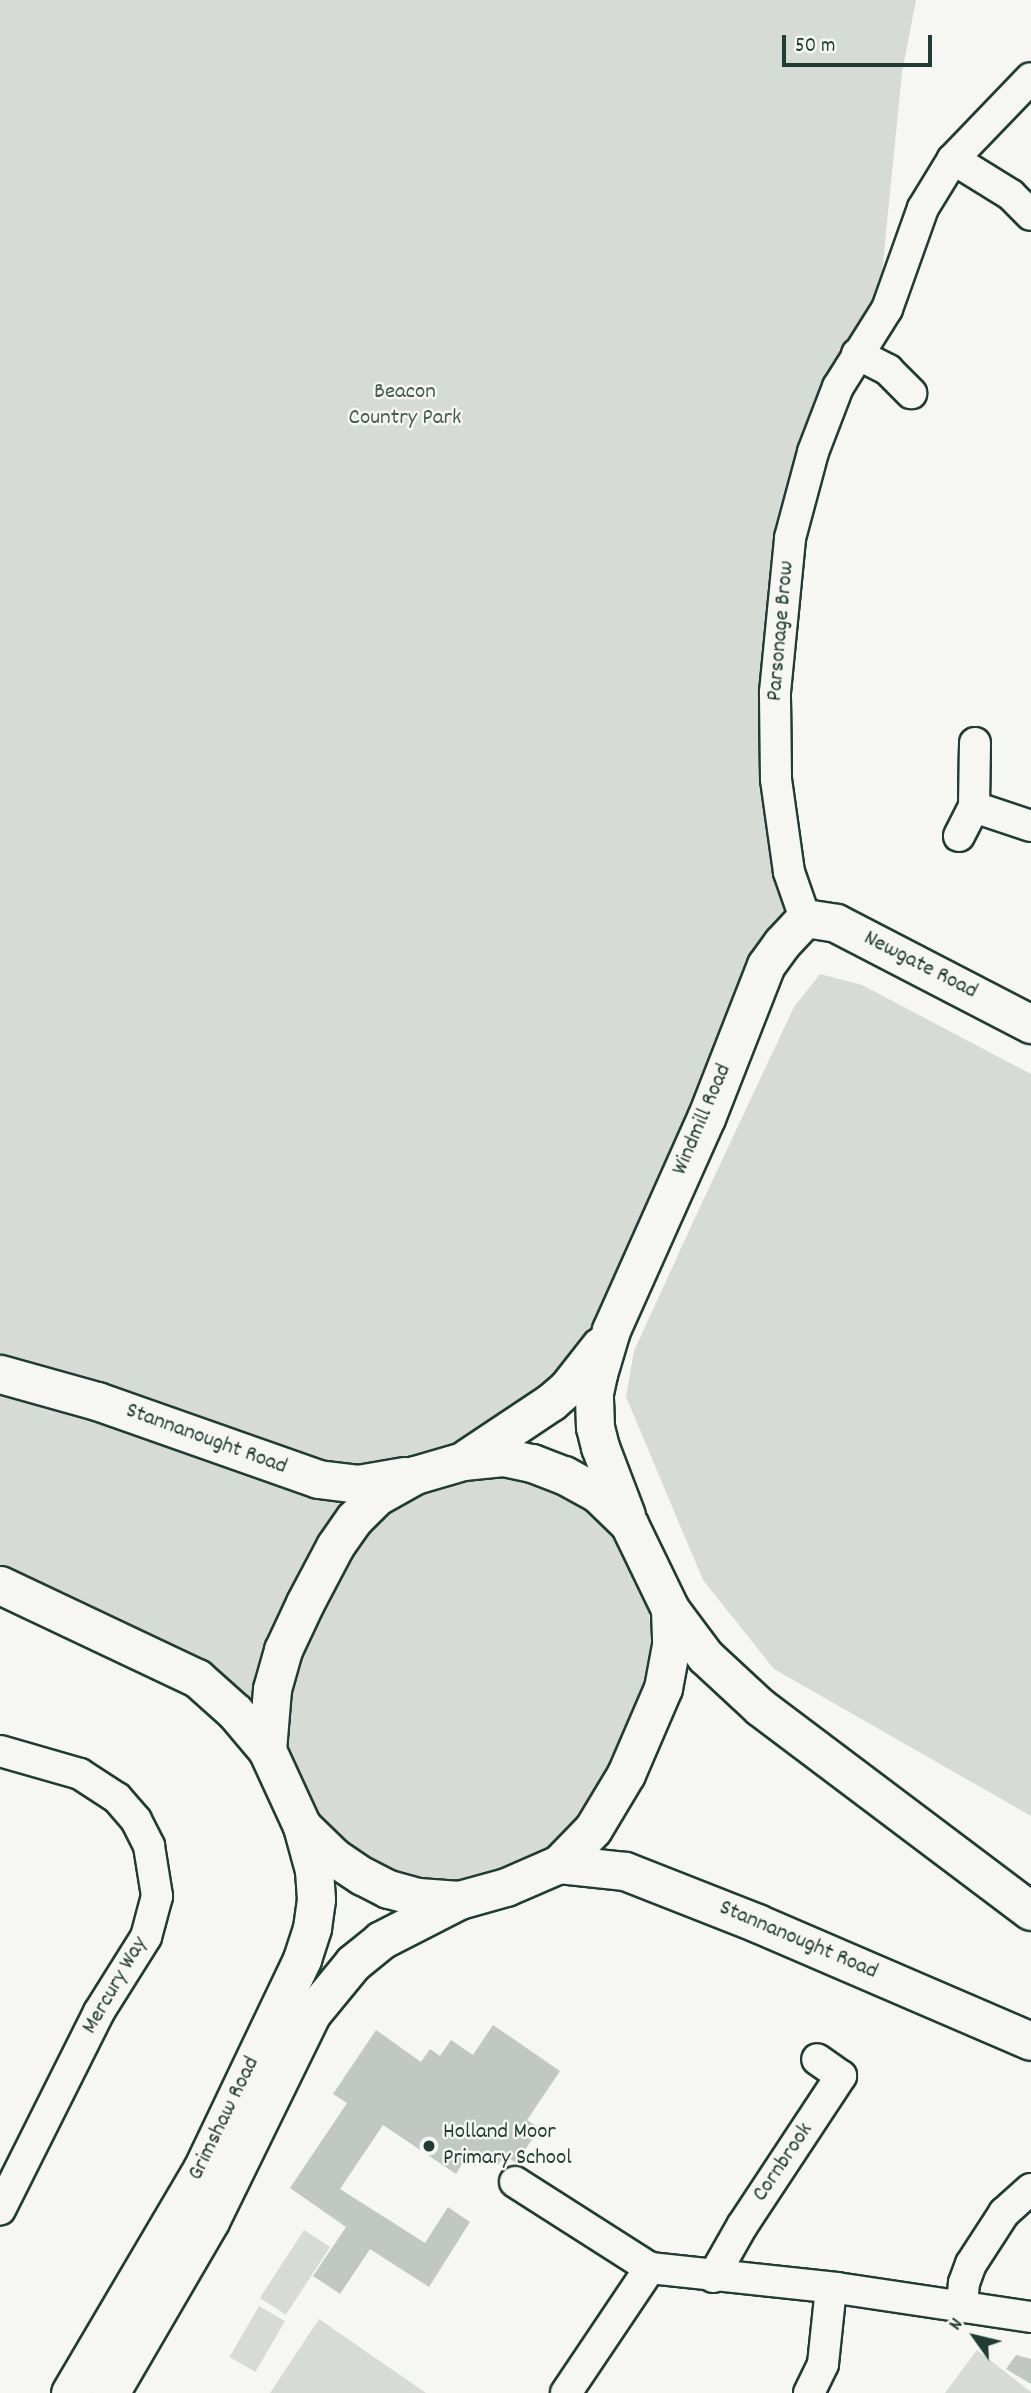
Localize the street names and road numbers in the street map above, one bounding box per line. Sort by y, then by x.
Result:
street label: Parsonage Brow [762,560,802,702]
street label: Newgate Road [858,926,982,1006]
street label: Windmill Road [667,1060,739,1180]
street label: Stannanought Road [122,1398,290,1482]
street label: Stannanought Road [715,1895,881,1987]
street label: Mercury Way [77,1932,155,2040]
street label: Grimshaw Road [183,2053,267,2185]
street label: Cornbrook [748,2118,820,2208]

